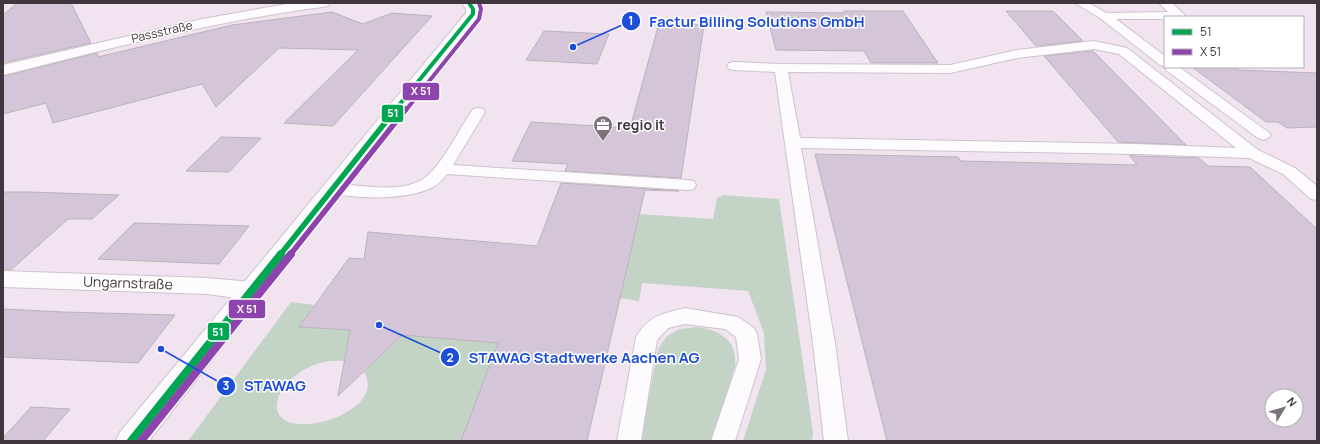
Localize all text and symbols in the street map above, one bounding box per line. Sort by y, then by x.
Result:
callout: Factur Billing Solutions GmbH [621,8,872,35]
text: Factur Billing Solutions GmbH [649,11,865,32]
text: 1 [628,12,634,29]
street label: Passstraße [130,16,194,47]
legend [1164,16,1304,68]
text: 51 [1200,23,1212,40]
text: X 51 [1200,43,1221,60]
line badge: X 51 [402,82,440,101]
text: X 51 [411,83,431,98]
line badge: 51 [381,104,404,123]
text: 51 [387,105,399,120]
office icon: regio it [592,114,614,142]
place label: regio it [617,115,665,134]
street label: Ungarnstraße [83,271,173,294]
line badge: X 51 [228,299,266,319]
text: X 51 [237,301,257,316]
line badge: 51 [207,322,230,341]
text: 51 [212,324,224,339]
callout: STAWAG Stadtwerke Aachen AG [440,344,707,371]
text: STAWAG Stadtwerke Aachen AG [468,347,700,368]
text: 2 [446,349,454,366]
callout: STAWAG [216,373,314,400]
text: STAWAG [244,375,306,396]
text: 3 [223,377,230,394]
north arrow [1264,388,1304,428]
text: N [1284,394,1301,409]

